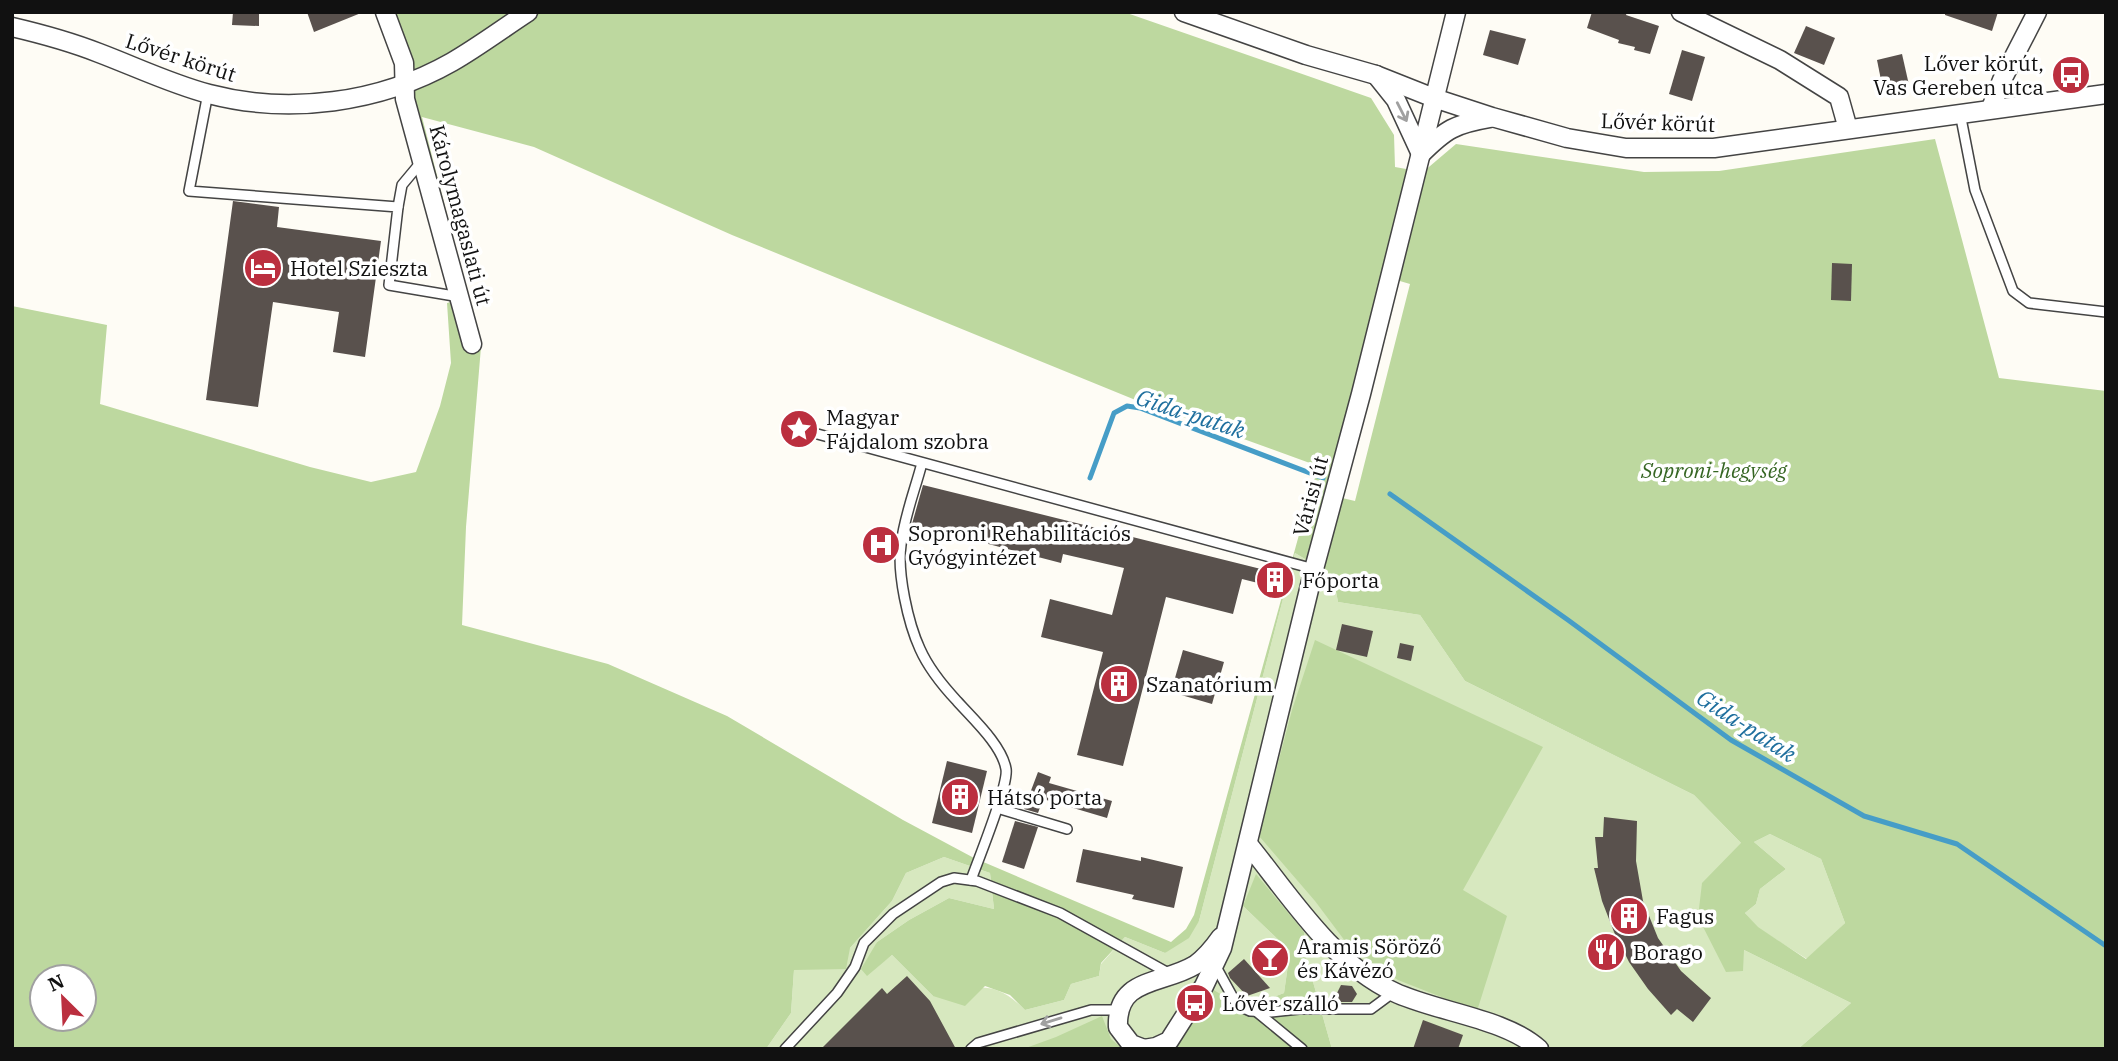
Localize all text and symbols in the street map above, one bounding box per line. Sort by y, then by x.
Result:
street label: Lővér körút [122,26,240,88]
place label: Lőver körút, Vas Gereben utca [1873,49,2044,101]
bus stop icon: Lőver körút, Vas Gereben utca [2050,54,2092,96]
one-way arrow [1396,101,1409,122]
street label: Lővér körút [1600,106,1716,138]
street label: Károlymagaslati út [423,122,499,308]
hotel icon: Hotel Szieszta [242,247,284,289]
place label: Hotel Szieszta [290,254,428,282]
water label: Gida-patak [1133,381,1250,445]
place label: Magyar Fájdalom szobra [826,403,989,455]
place icon: Magyar Fájdalom szobra [778,408,820,450]
street label: Várisi út [1286,453,1334,539]
park label: Soproni-hegység [1640,456,1788,484]
place label: Soproni Rehabilitációs Gyógyintézet [908,519,1131,571]
hospital icon: Soproni Rehabilitációs Gyógyintézet [860,524,902,566]
building icon: Főporta [1254,559,1296,601]
place label: Főporta [1302,566,1379,594]
building icon: Szanatórium [1098,663,1140,705]
place label: Szanatórium [1146,670,1273,698]
water label: Gida-patak [1691,682,1803,769]
building icon: Hátsó porta [939,776,981,818]
place label: Hátsó porta [987,783,1102,811]
building icon: Fagus [1608,895,1650,937]
place label: Fagus [1656,902,1714,930]
restaurant icon: Borago [1585,931,1627,973]
place label: Aramis Söröző és Kávézó [1297,932,1441,984]
bar icon: Aramis Söröző és Kávézó [1249,937,1291,979]
place label: Borago [1633,938,1703,966]
north arrow [28,963,98,1033]
text: N [44,968,68,996]
bus stop icon: Lővér szálló [1174,982,1216,1024]
place label: Lővér szálló [1222,989,1339,1017]
one-way arrow [1040,1016,1062,1029]

